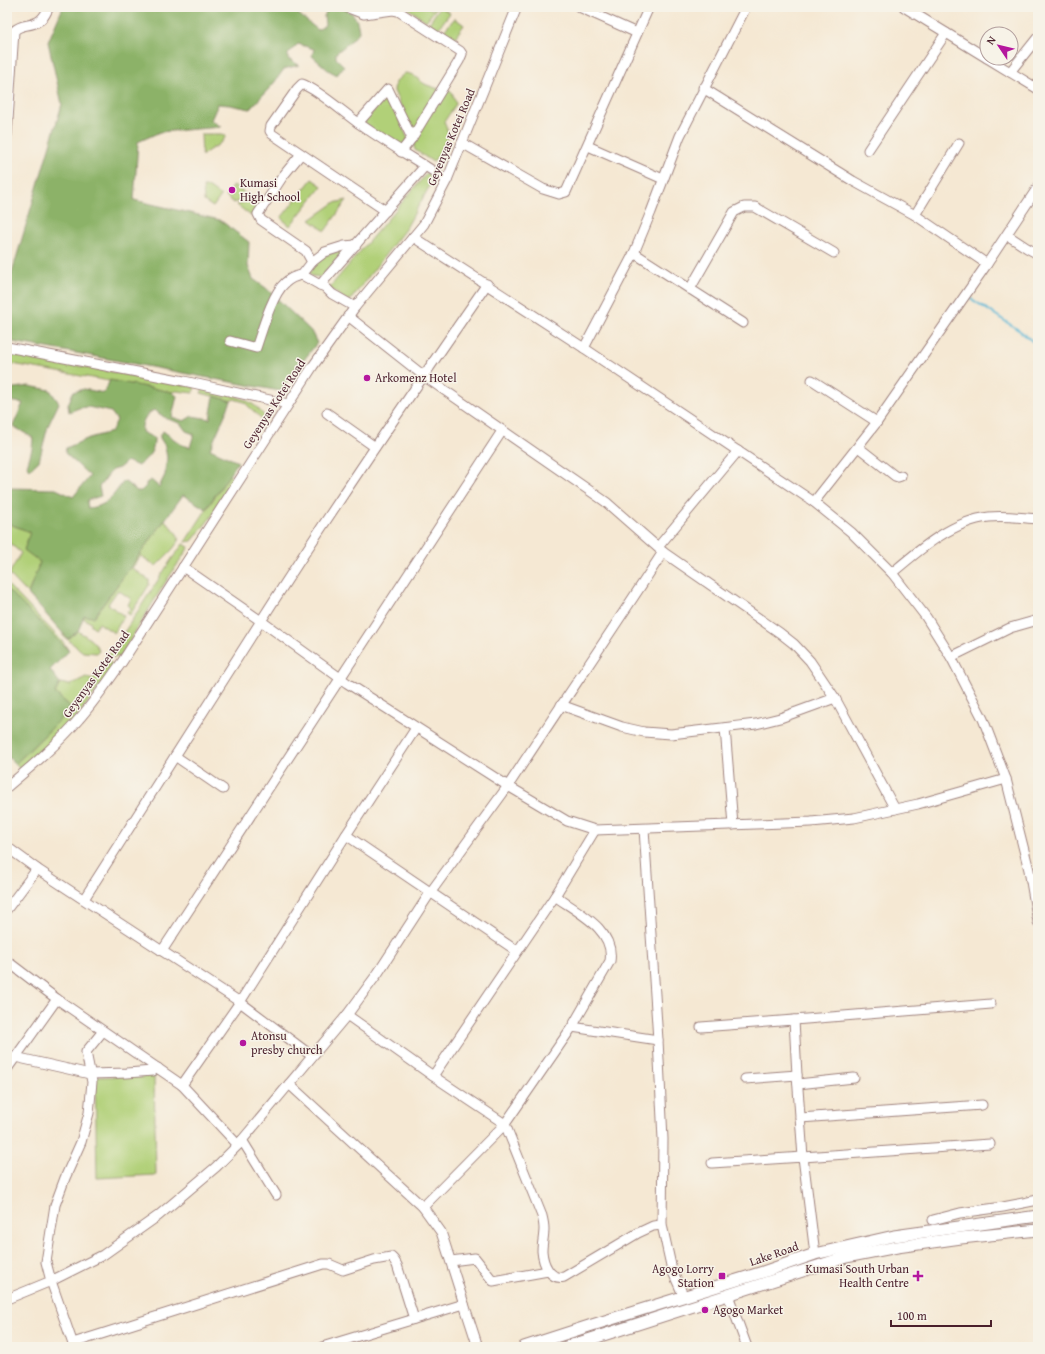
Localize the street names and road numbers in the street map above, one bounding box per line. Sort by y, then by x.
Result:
street label: Geyenyas Kotei Road [422,85,479,188]
street label: Geyenyas Kotei Road [238,355,309,452]
street label: Geyenyas Kotei Road [58,626,133,721]
street label: Lake Road [747,1237,801,1270]

